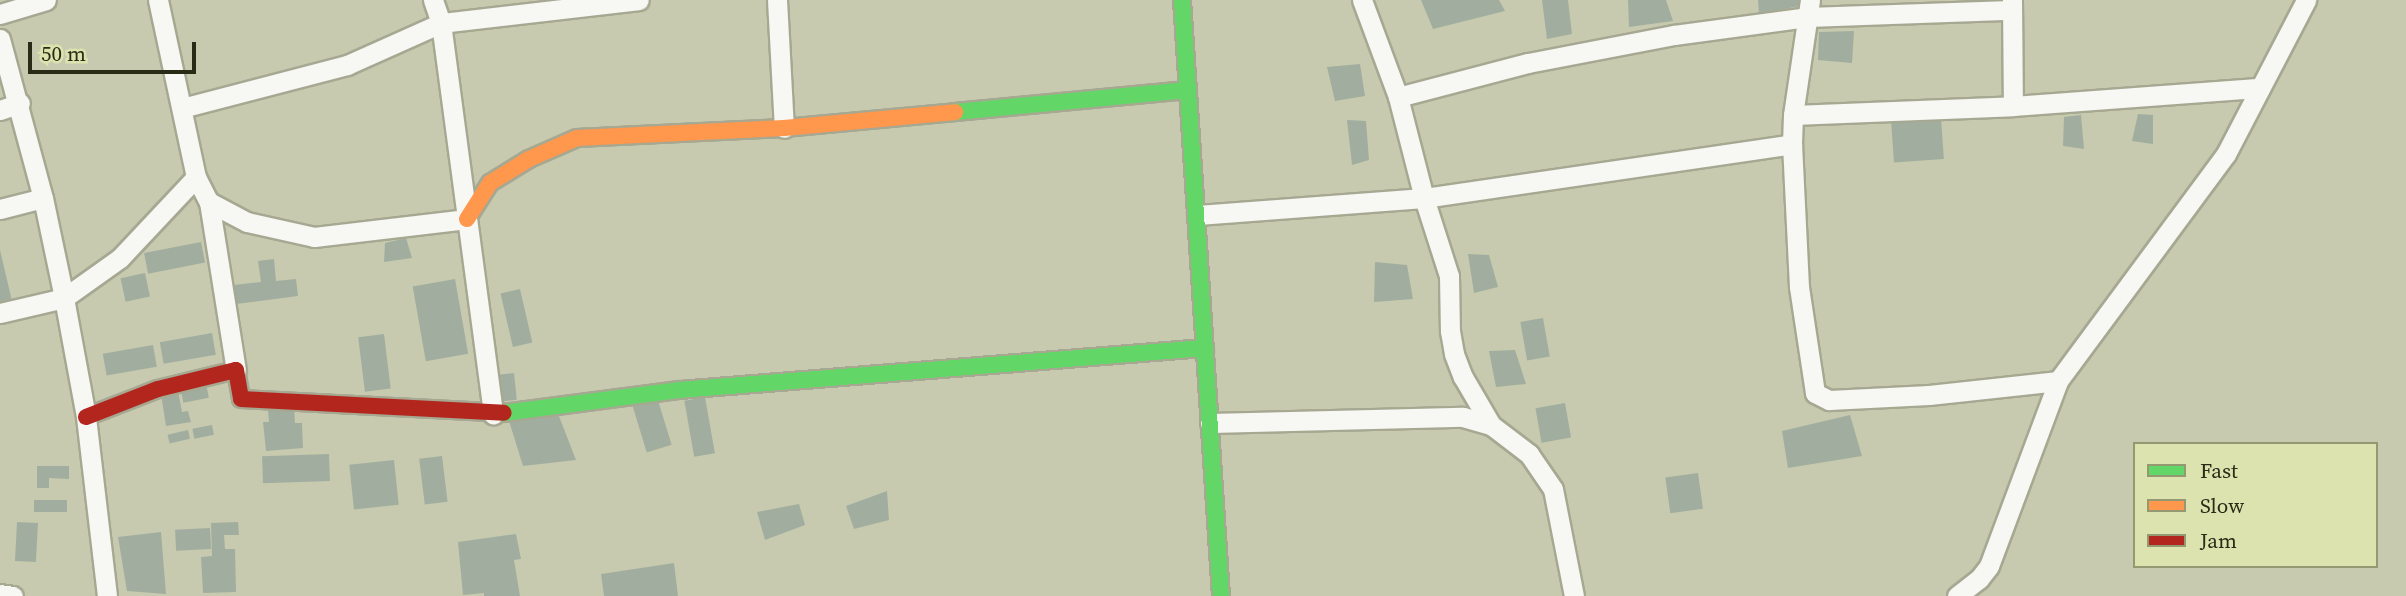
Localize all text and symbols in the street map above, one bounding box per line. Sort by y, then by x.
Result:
scale bar [32,28,200,72]
text: 50 m [41,39,86,68]
legend [2133,442,2378,568]
text: Fast [2200,456,2238,485]
text: Slow [2200,491,2244,520]
text: Jam [2200,526,2237,555]

